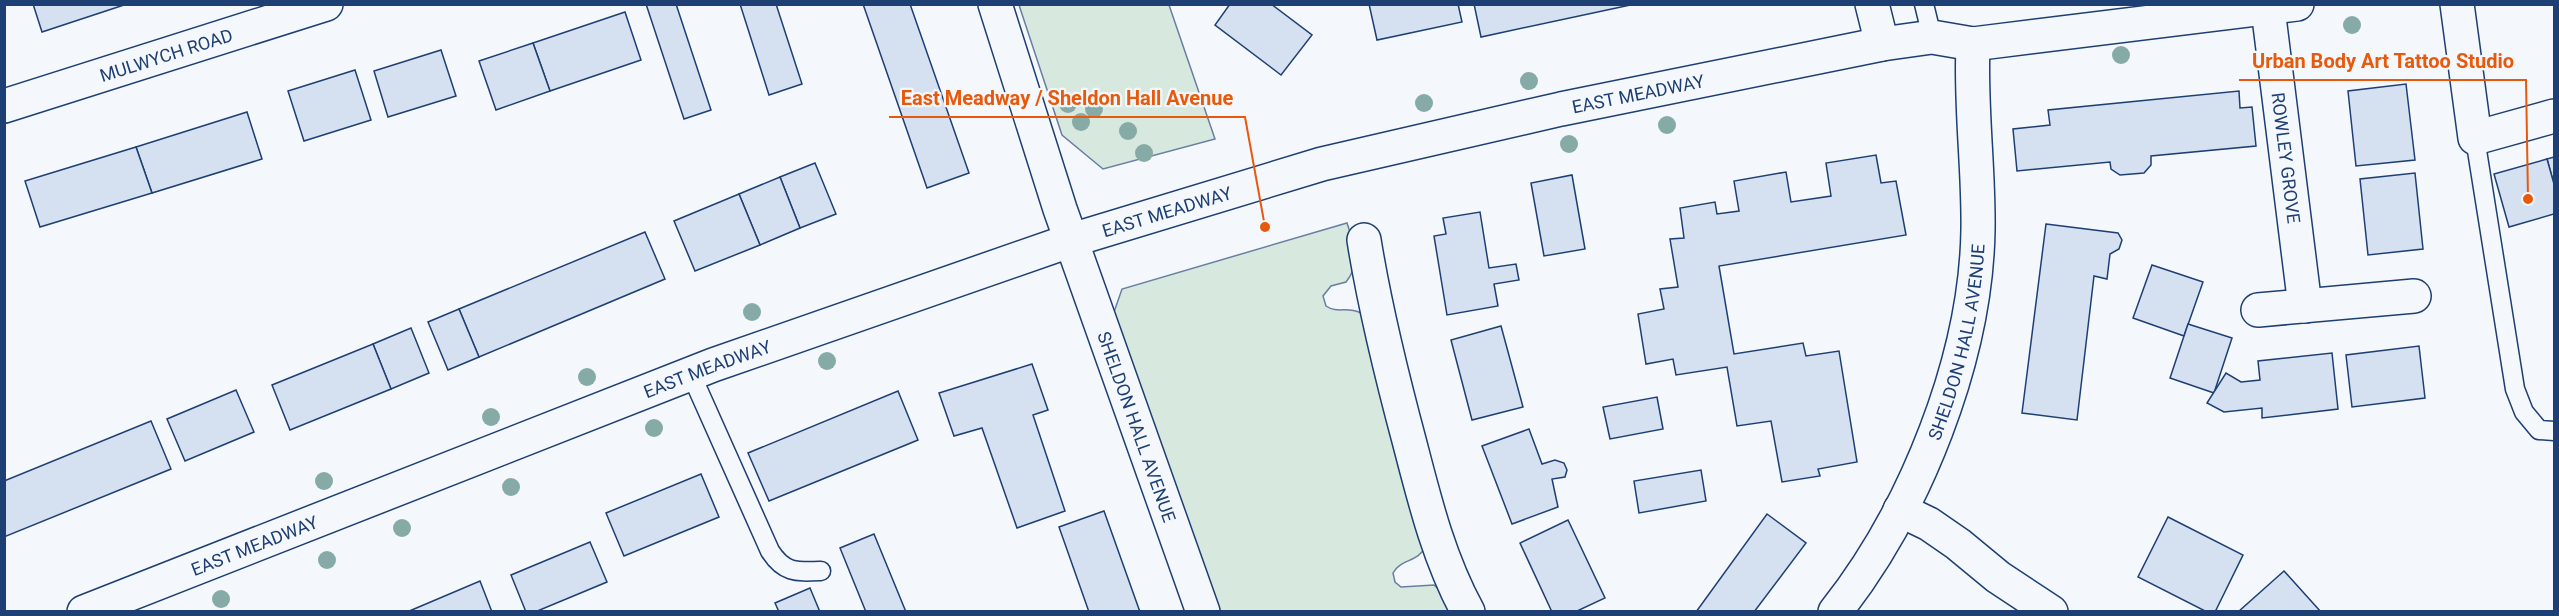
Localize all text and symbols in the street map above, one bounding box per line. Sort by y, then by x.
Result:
street label: MULWYCH ROAD [97,24,235,86]
callout: Urban Body Art Tattoo Studio [2239,42,2526,80]
text: Urban Body Art Tattoo Studio [2252,49,2514,73]
street label: EAST MEADWAY [1570,70,1706,117]
callout: East Meadway / Sheldon Hall Avenue [889,79,1245,117]
text: East Meadway / Sheldon Hall Avenue [901,86,1233,110]
street label: ROWLEY GROVE [2268,91,2305,225]
street label: EAST MEADWAY [1099,182,1234,241]
street label: SHELDON HALL AVENUE [1923,243,1988,443]
street label: SHELDON HALL AVENUE [1094,328,1181,525]
street label: EAST MEADWAY [640,335,774,402]
street label: EAST MEADWAY [188,511,321,579]

